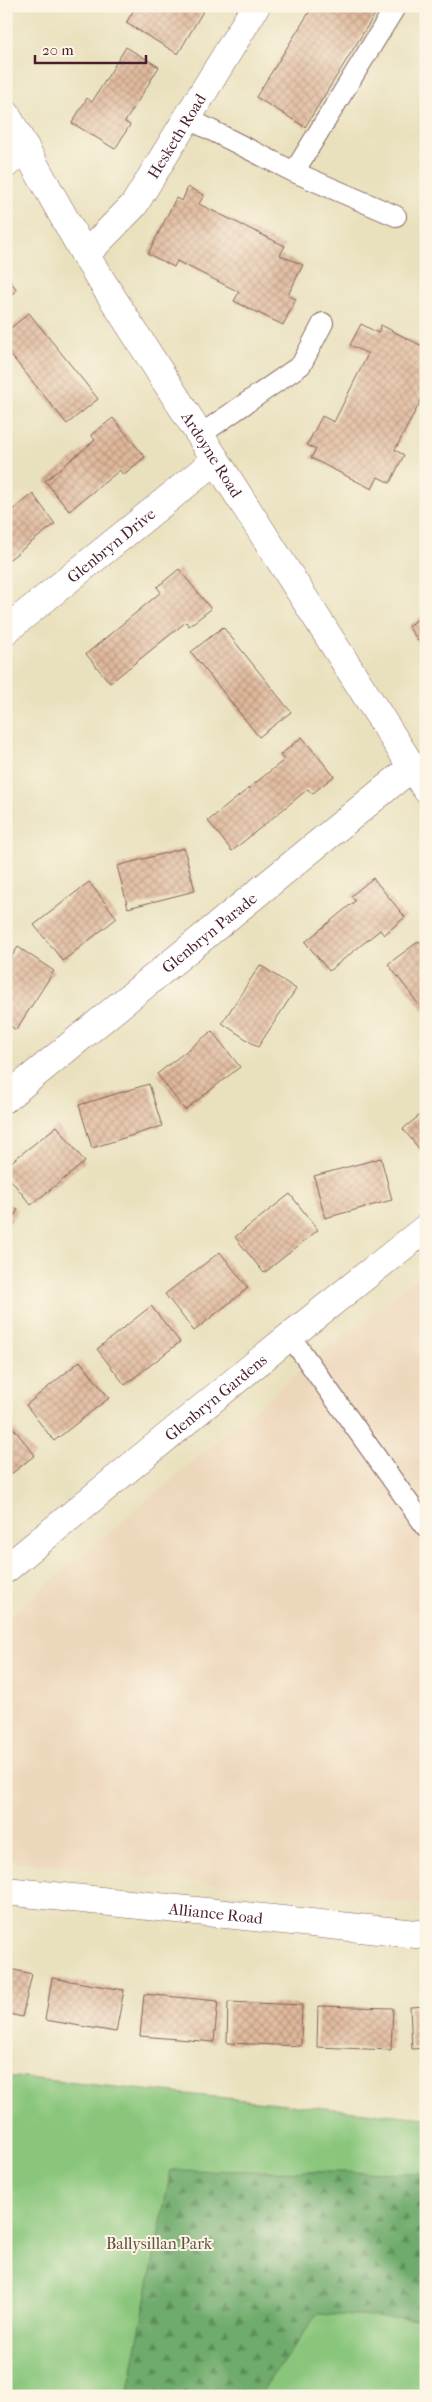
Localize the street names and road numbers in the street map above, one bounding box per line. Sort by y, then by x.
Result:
street label: Hesketh Road [143,90,210,182]
street label: Ardoyne Road [177,407,247,501]
street label: Glenbryn Drive [63,504,159,586]
street label: Glenbryn Parade [158,888,260,977]
street label: Glenbryn Gardens [161,1350,270,1444]
street label: Alliance Road [167,1899,264,1927]

